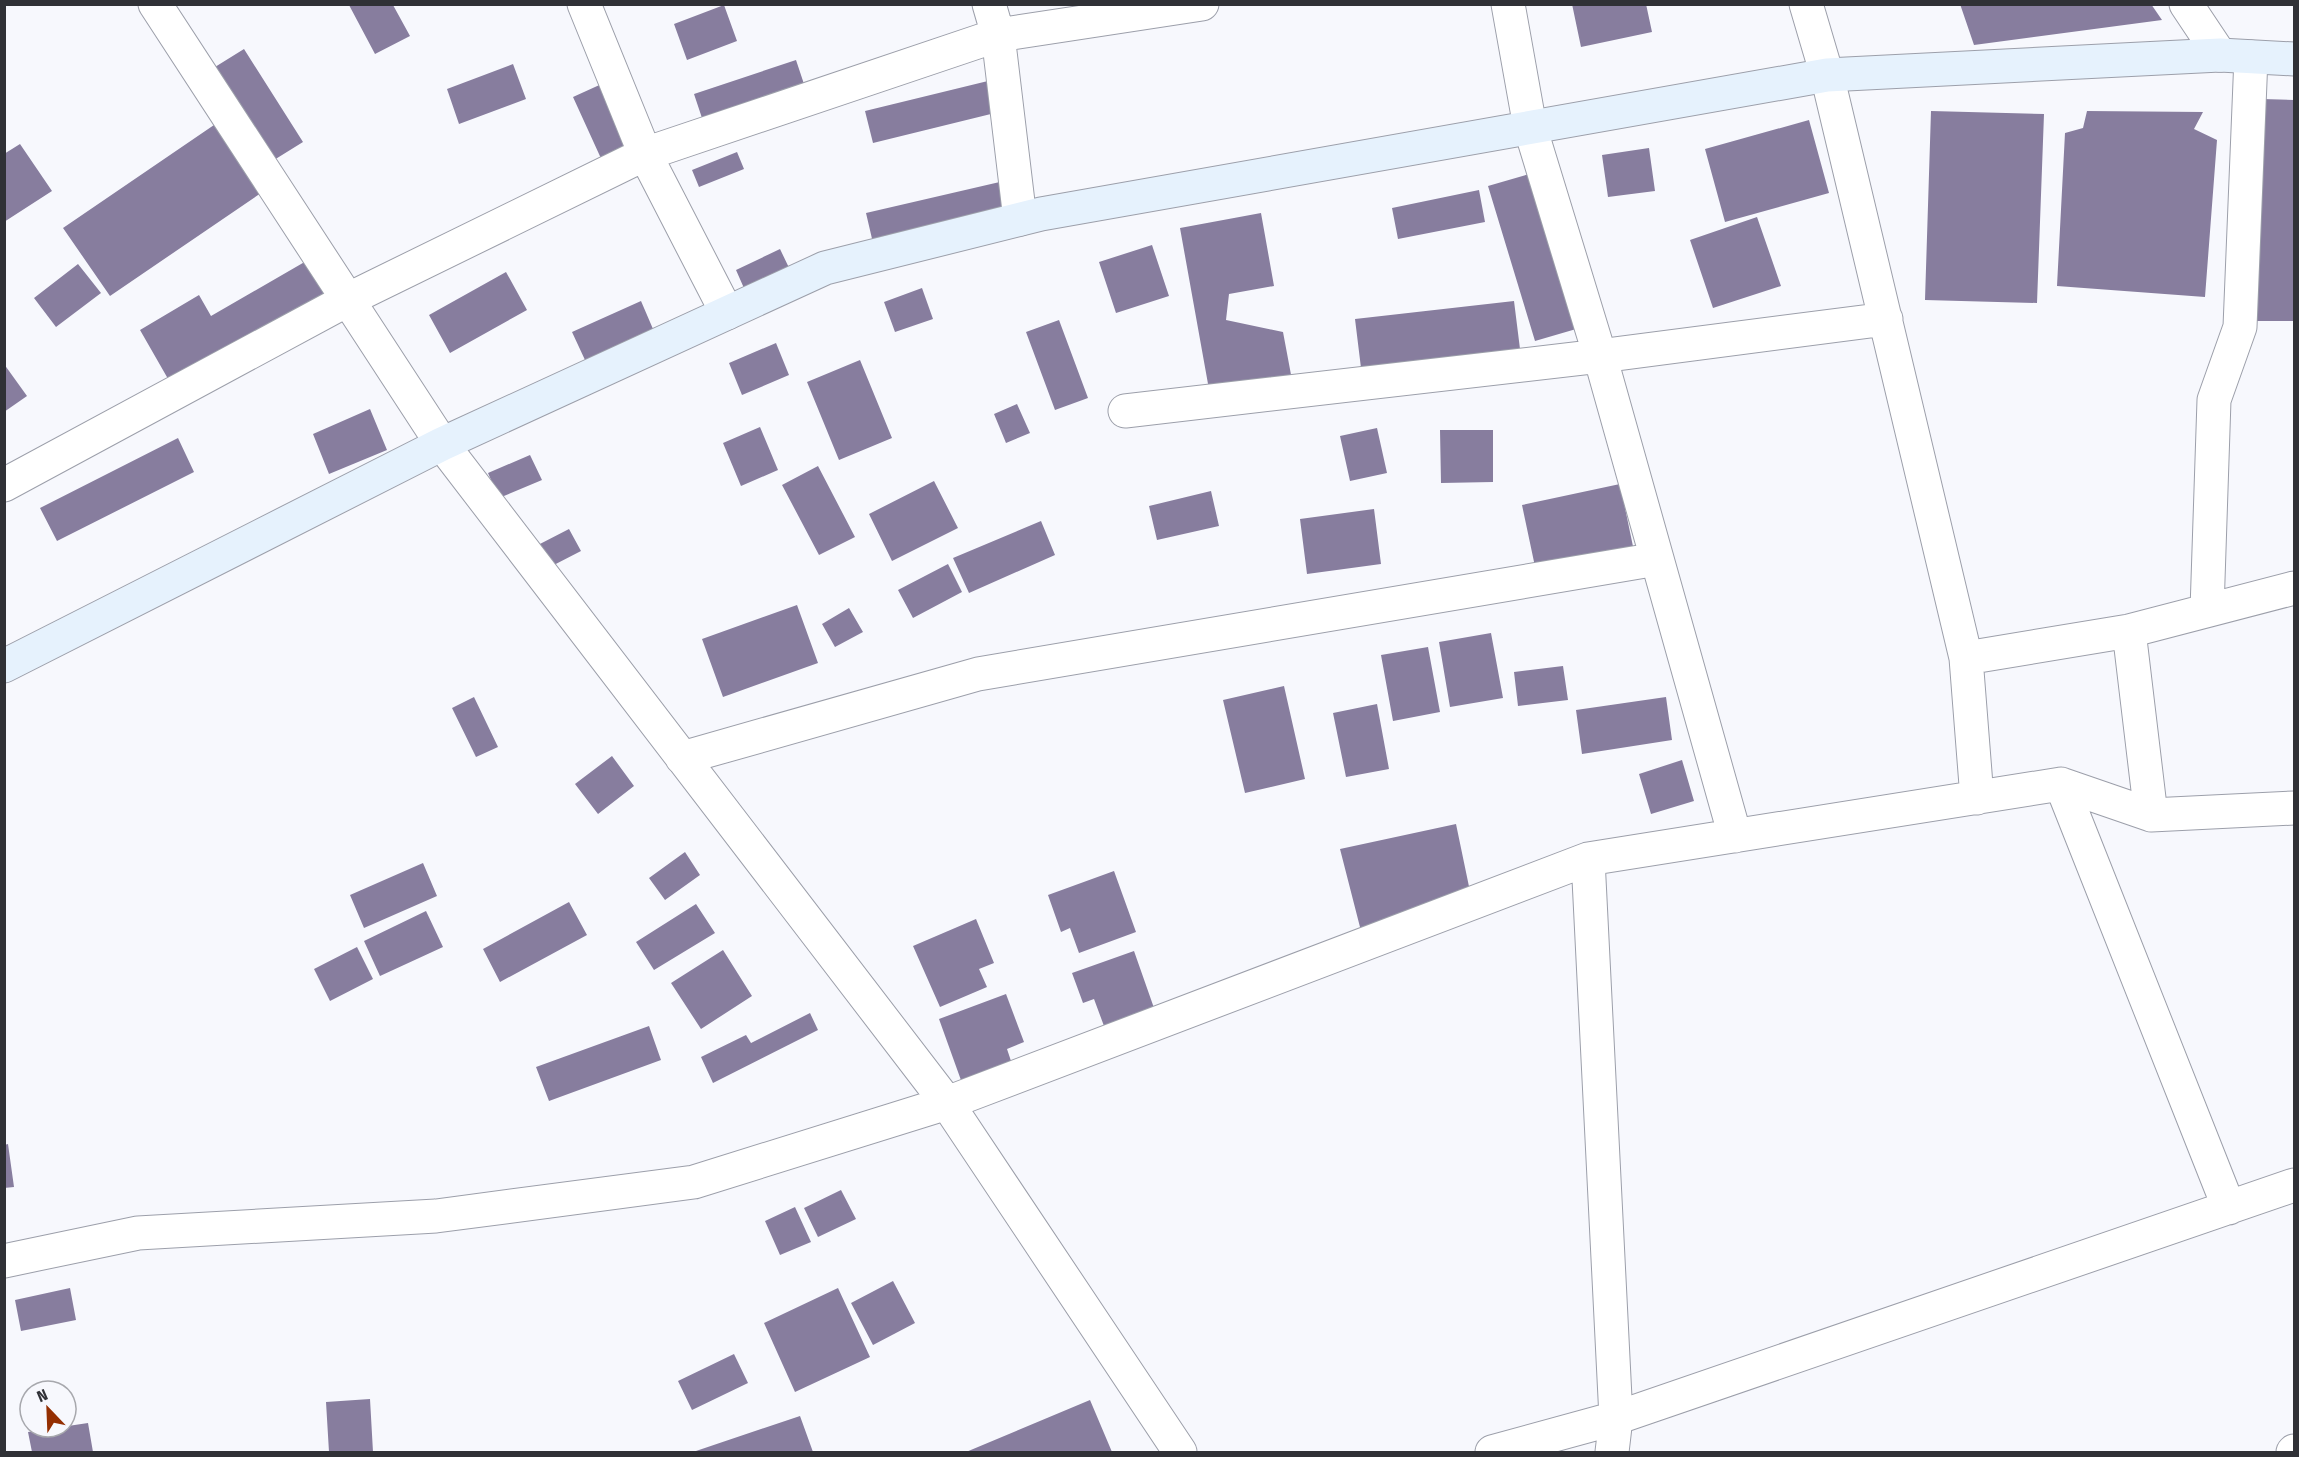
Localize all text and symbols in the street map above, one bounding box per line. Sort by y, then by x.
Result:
north arrow [18,1379,78,1439]
text: N [34,1385,50,1406]

